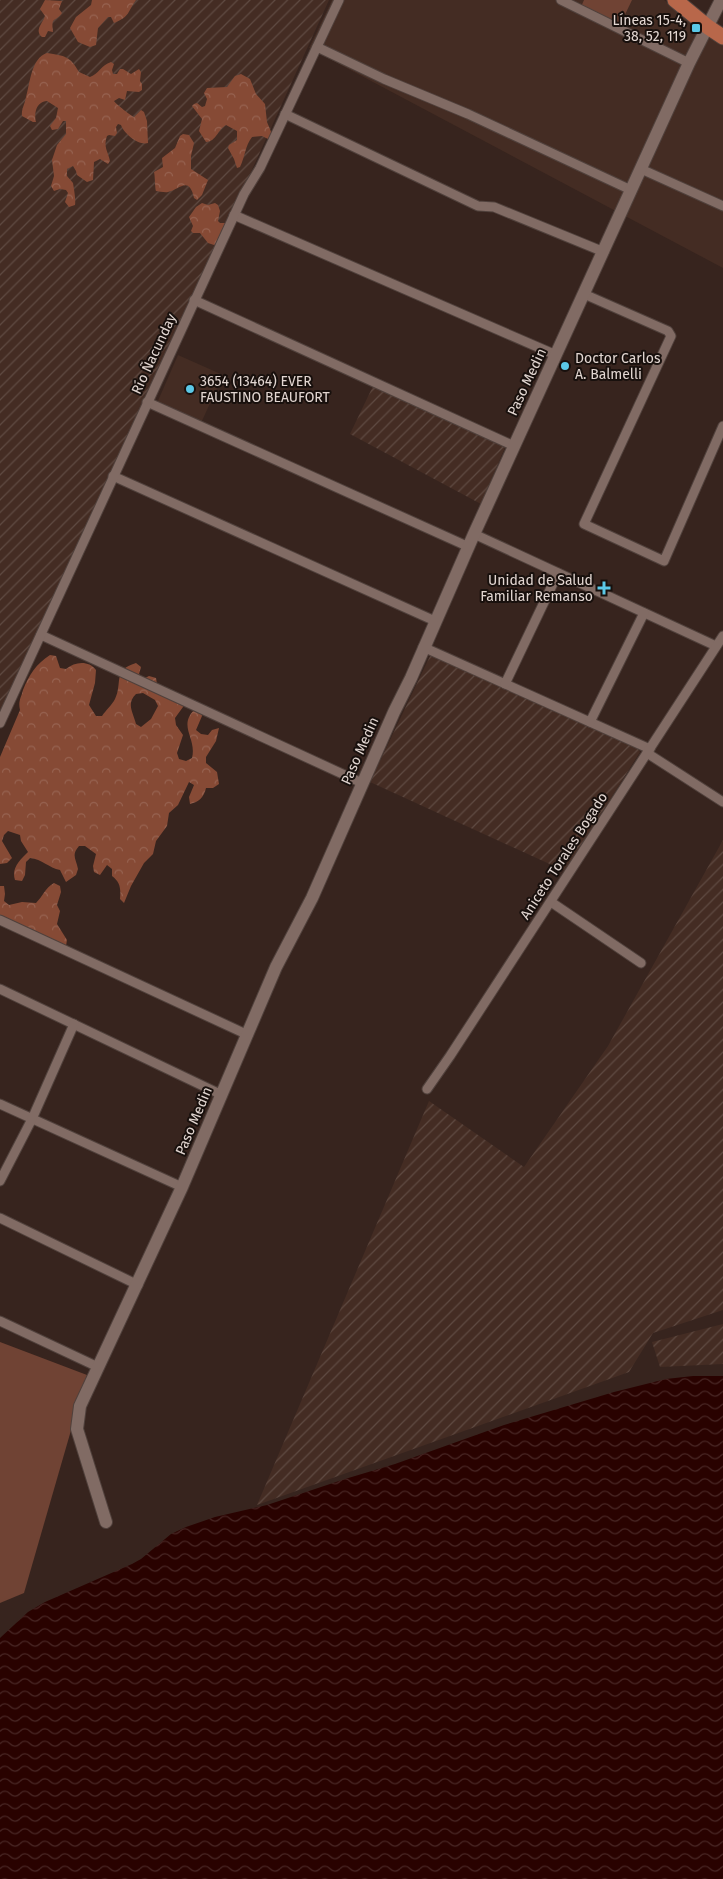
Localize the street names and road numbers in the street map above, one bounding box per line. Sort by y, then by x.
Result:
street label: Río Ñacunday [128,311,180,397]
street label: Paso Medin [504,346,550,418]
street label: Paso Medin [338,715,382,787]
street label: Aniceto Torales Bogado [517,789,611,923]
street label: Paso Medin [172,1084,216,1158]

